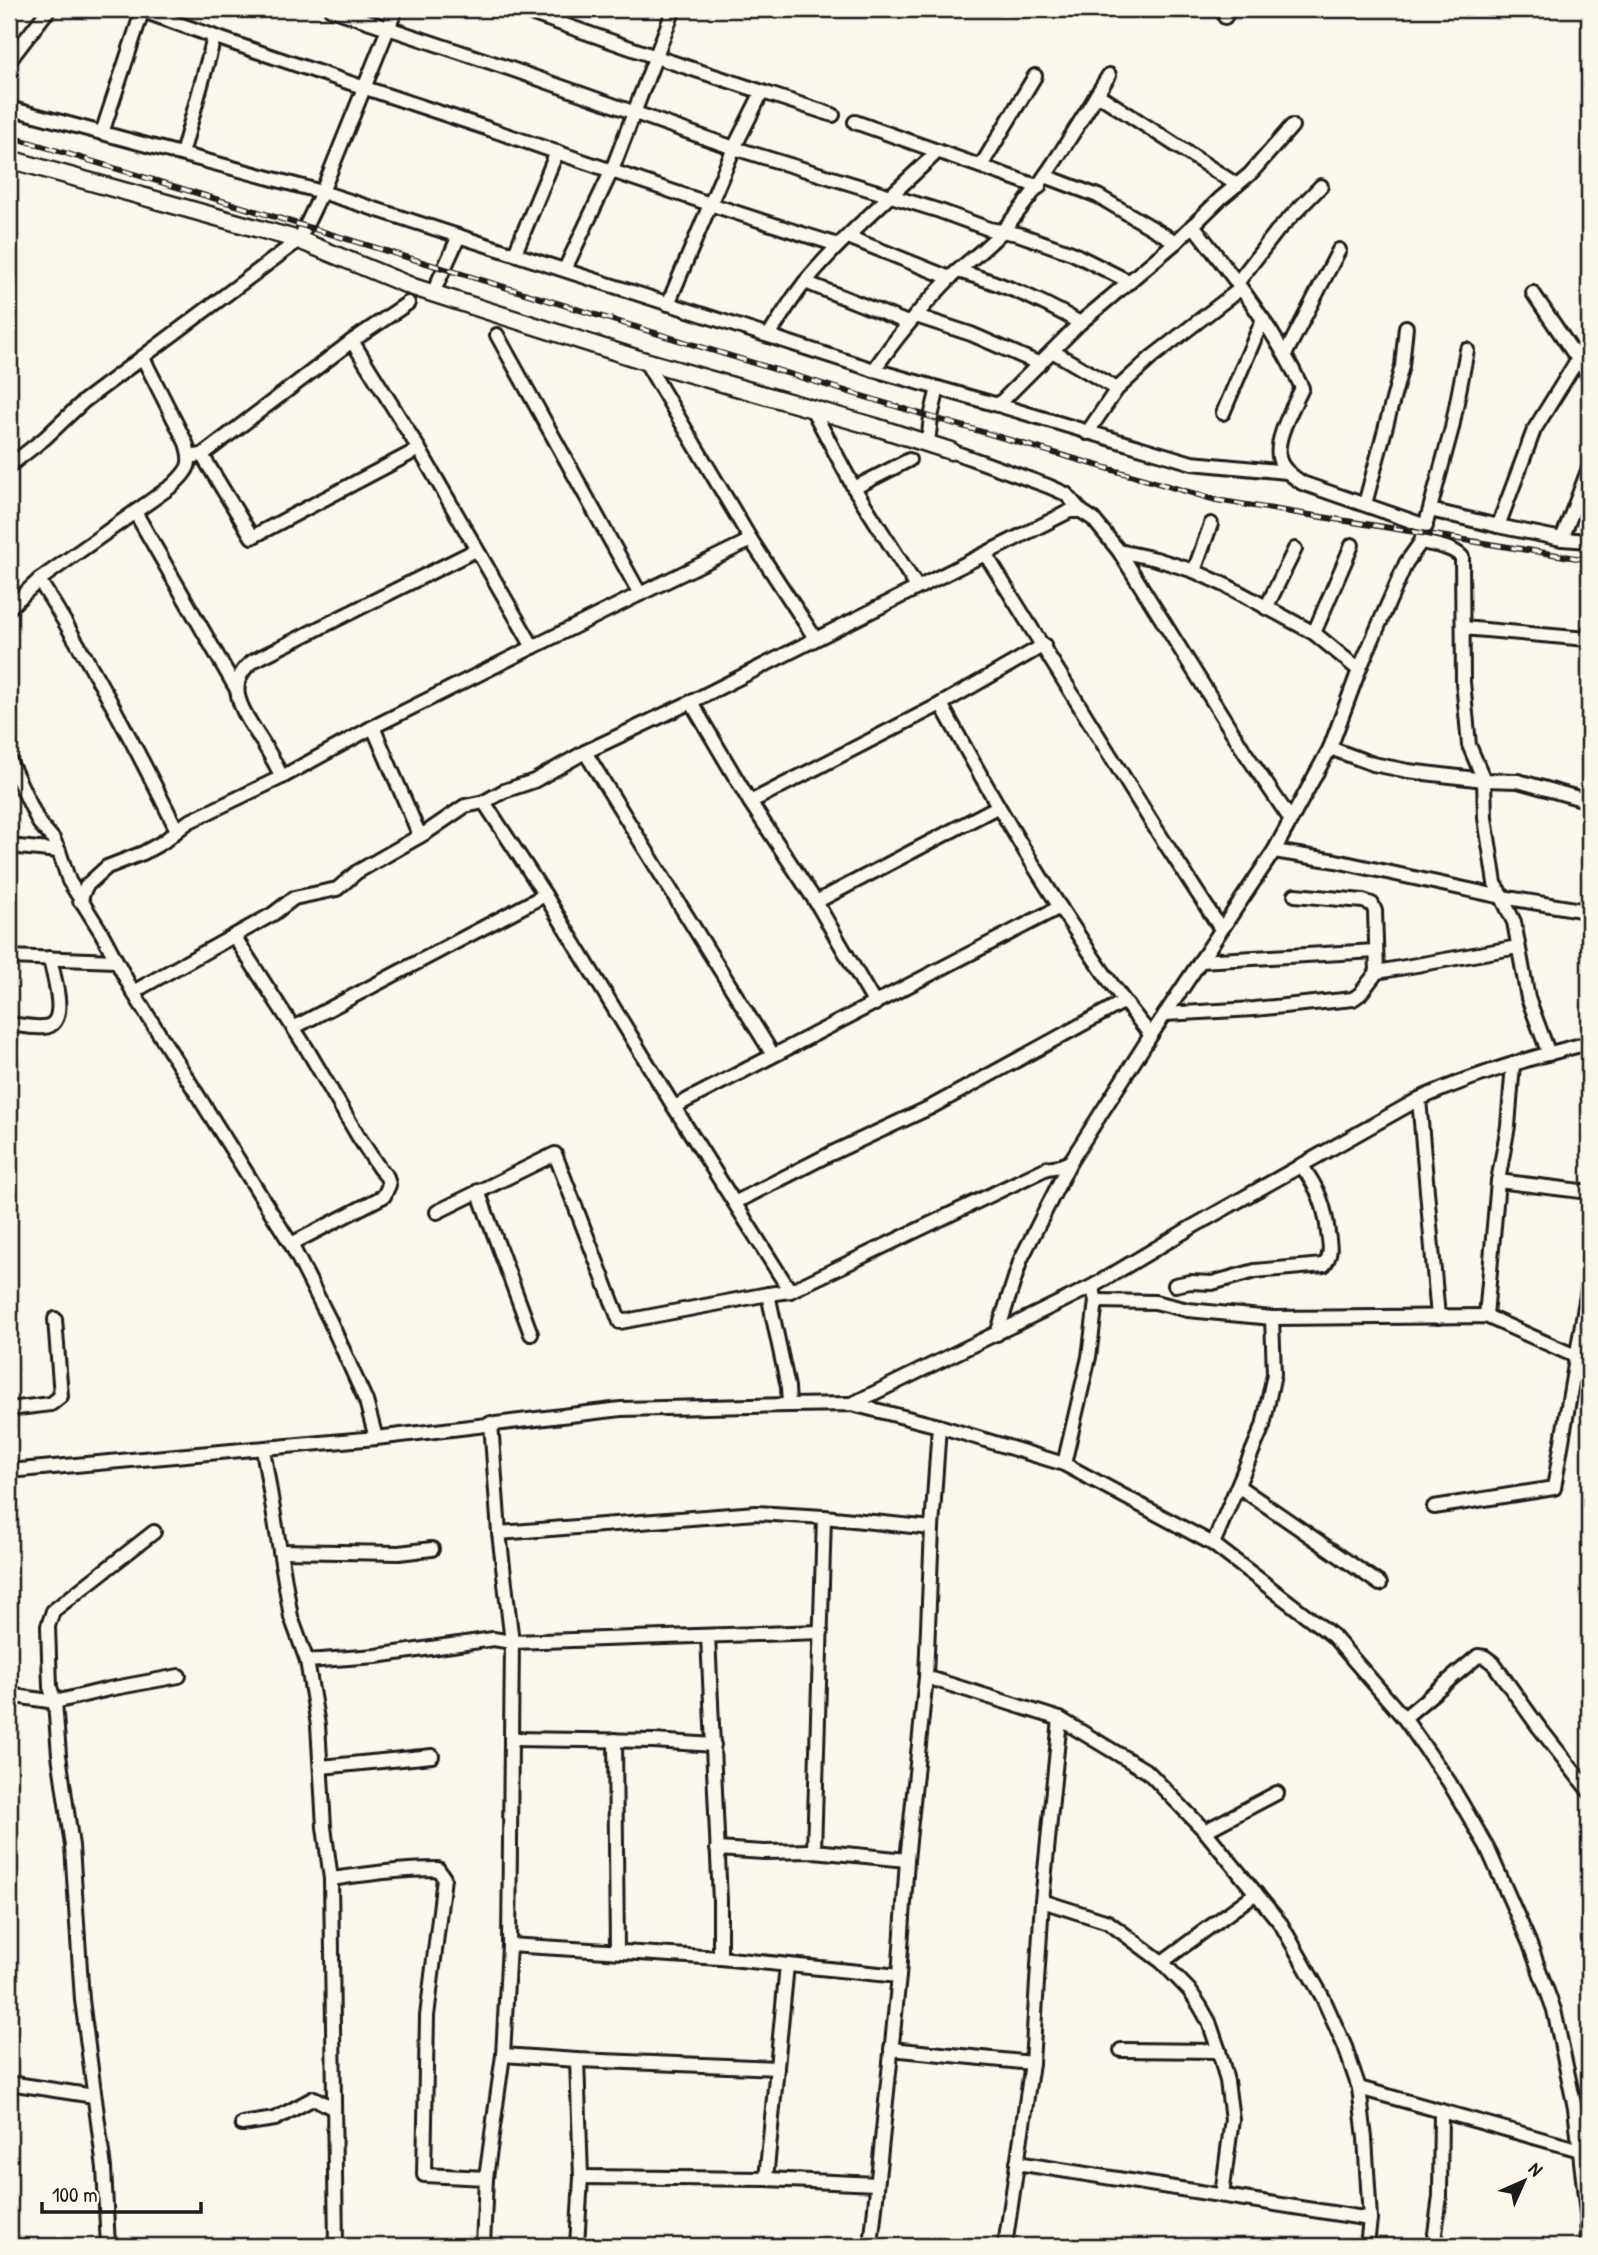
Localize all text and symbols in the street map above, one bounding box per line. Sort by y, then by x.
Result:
north arrow [1490,2146,1560,2216]
text: N [1523,2156,1549,2182]
scale bar [42,2171,201,2215]
text: 100 m [52,2180,98,2209]

